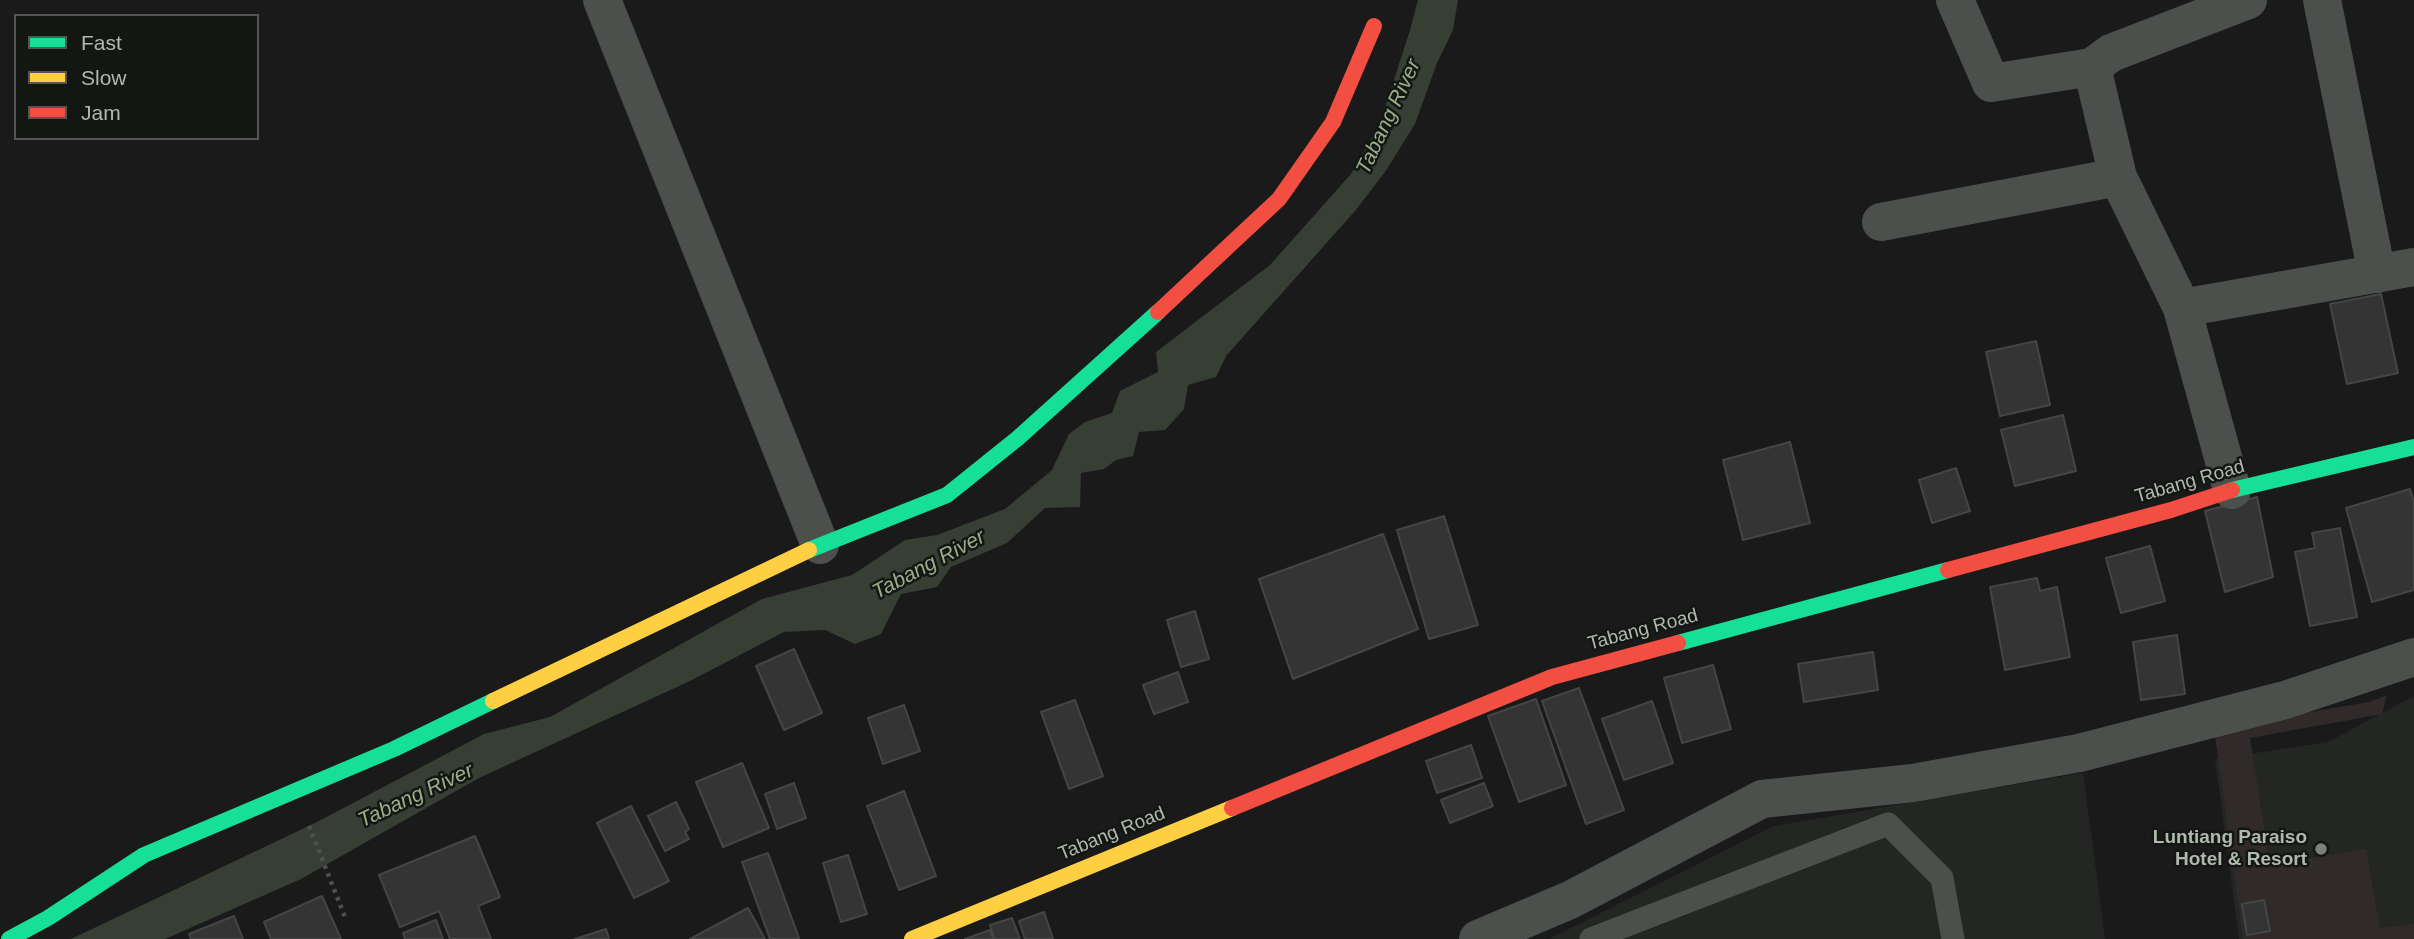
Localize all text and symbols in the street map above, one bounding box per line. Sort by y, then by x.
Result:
legend [14,14,259,140]
text: Fast [81,31,122,54]
water label: Tabang River [1351,55,1427,179]
text: Slow [81,66,127,89]
text: Jam [81,101,121,124]
street label: Tabang Road [2133,455,2247,509]
water label: Tabang River [868,525,990,605]
street label: Tabang Road [1585,604,1701,656]
water label: Tabang River [354,758,478,834]
street label: Tabang Road [1055,802,1169,866]
place label: Luntiang Paraiso Hotel & Resort [2153,827,2307,871]
marker: Luntiang Paraiso Hotel & Resort [2313,841,2329,857]

